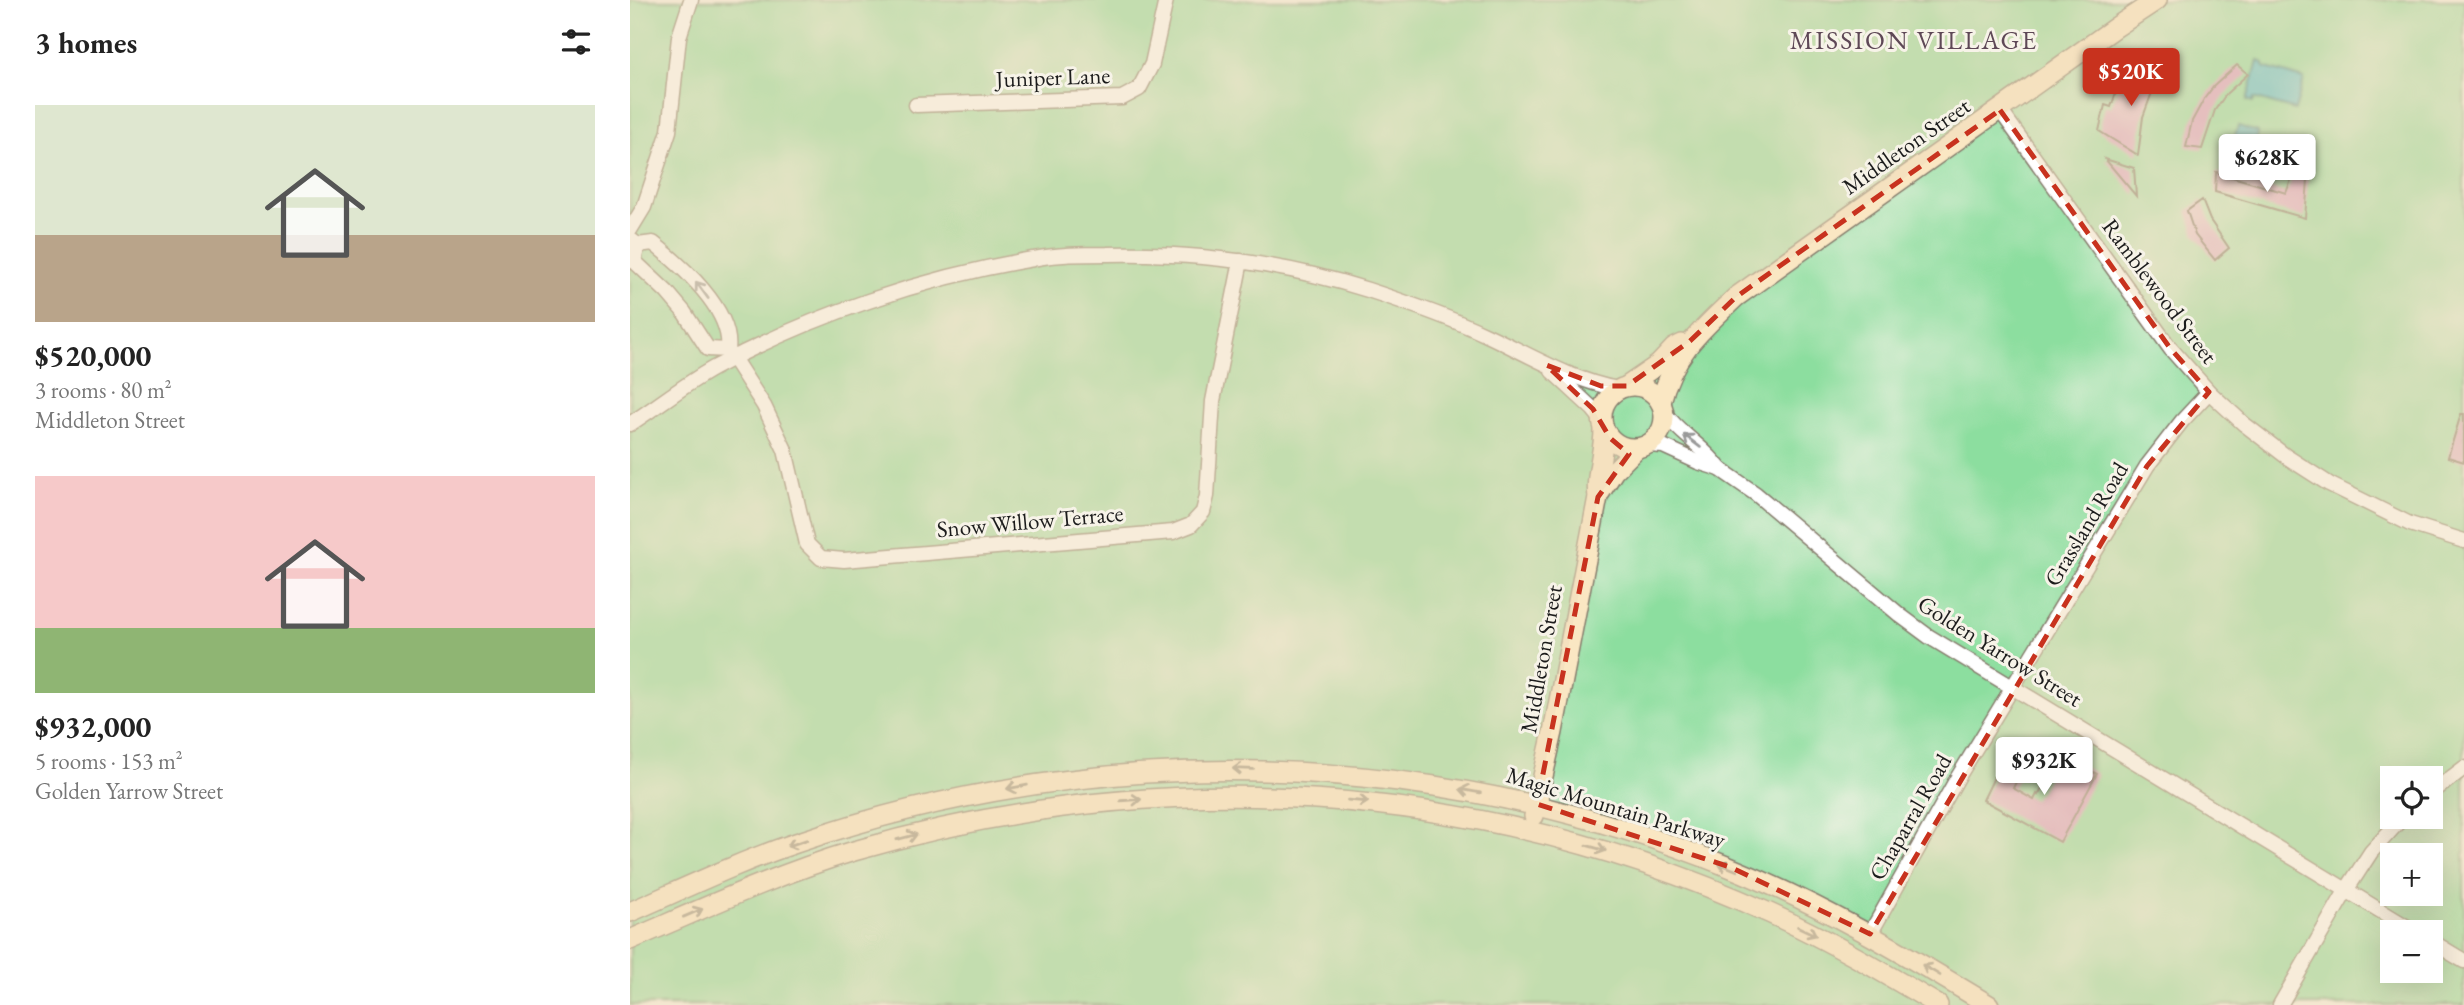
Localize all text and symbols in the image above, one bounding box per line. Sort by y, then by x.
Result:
text: 3 homes [35,23,137,62]
icon: filters [557,23,595,61]
district label: MISSION VILLAGE [1790,23,2038,57]
pin: $520K [2082,48,2180,108]
text: $520K [2099,56,2163,86]
street label: Juniper Lane [993,60,1111,94]
street label: Middleton Street [1836,90,1977,201]
pin: $628K [2218,134,2316,194]
text: $628K [2235,142,2299,172]
icon: home [252,150,378,276]
street label: Ramblewood Street [2096,212,2225,370]
one-way arrow [695,281,709,300]
text: $520,000 [35,336,151,375]
text: 3 rooms · 80 m² [35,375,172,405]
text: Middleton Street [35,405,185,435]
one-way arrow [1683,433,1702,448]
street label: Grassland Road [2037,456,2135,592]
street label: Snow Willow Terrace [935,498,1125,544]
icon: home [252,521,378,647]
street label: Middleton Street [1513,582,1569,735]
street label: Golden Yarrow Street [1912,588,2088,714]
text: $932,000 [35,707,151,746]
pin: $932K [1995,738,2093,797]
text: $932K [2012,745,2076,775]
text: 5 rooms · 153 m² [35,746,183,776]
street label: Chaparral Road [1862,748,1958,885]
street label: Magic Mountain Parkway [1503,759,1730,855]
one-way arrow [1232,763,1255,776]
map controls [2380,766,2443,983]
button: locate [2380,766,2443,829]
text: Golden Yarrow Street [35,776,223,806]
one-way arrow [1006,781,1029,794]
one-way arrow [1459,784,1482,797]
one-way arrow [1119,793,1142,806]
one-way arrow [1346,795,1369,808]
one-way arrow [895,830,918,843]
one-way arrow [786,838,808,850]
one-way arrow [1584,843,1606,856]
button: + [2380,843,2443,906]
one-way arrow [1718,859,1739,872]
one-way arrow [681,905,703,918]
button: − [2380,920,2443,983]
one-way arrow [1796,925,1817,938]
one-way arrow [1921,962,1941,976]

